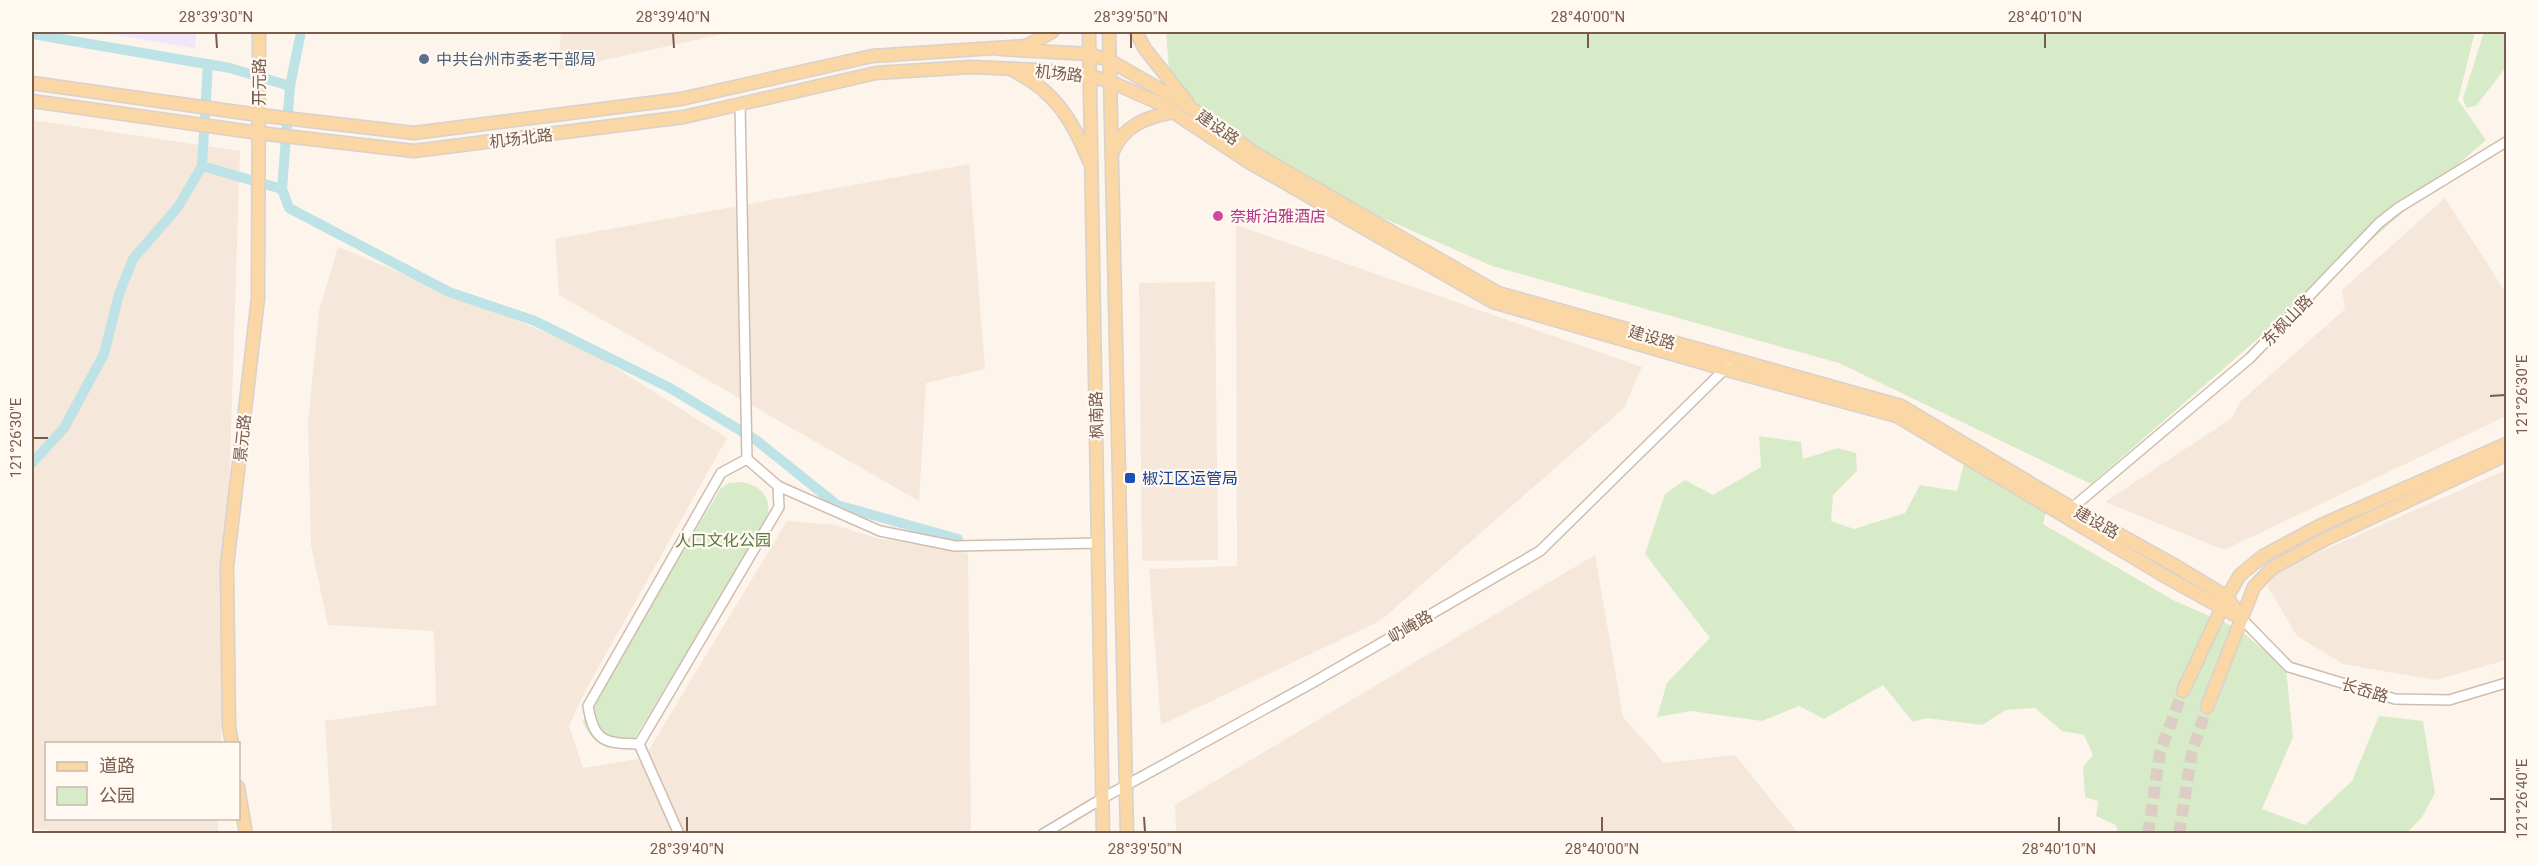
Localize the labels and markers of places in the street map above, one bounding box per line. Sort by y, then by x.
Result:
place label: 中共台州市委老干部局 [436,50,596,69]
marker: 中共台州市委老干部局 [417,52,431,66]
place label: 奈斯泊雅酒店 [1230,207,1326,226]
marker: 奈斯泊雅酒店 [1211,209,1225,223]
place label: 椒江区运管局 [1142,469,1238,488]
marker: 椒江区运管局 [1123,471,1137,485]

